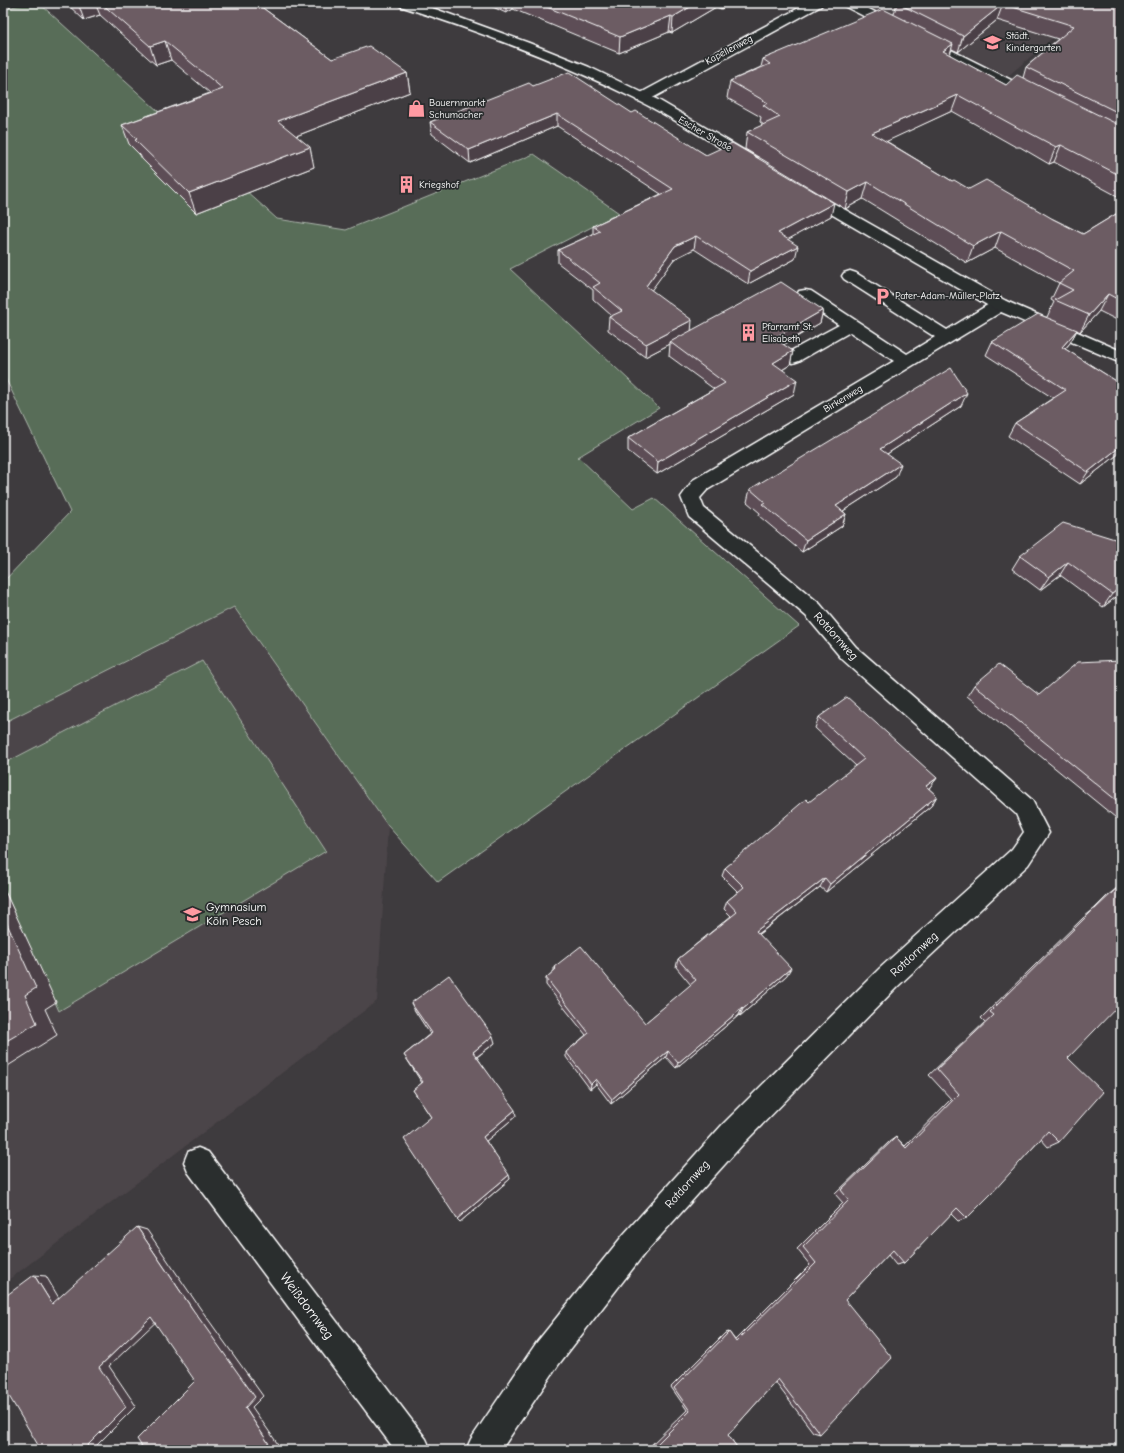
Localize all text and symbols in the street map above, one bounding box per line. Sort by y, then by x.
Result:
place label: Städt. Kindergarten [1006,30,1061,54]
street label: Kapellenweg [703,32,755,68]
school or university icon: Städt. Kindergarten [983,32,1003,52]
place label: Bauernmarkt Schumacher [429,97,486,121]
shop icon: Bauernmarkt Schumacher [406,99,426,119]
street label: Escher Straße [676,114,734,154]
building icon: Kriegshof [396,175,416,195]
place label: Kriegshof [419,179,460,191]
parking icon: Pater-Adam-Müller-Platz [872,286,892,306]
place label: Pater-Adam-Müller-Platz [895,290,1000,302]
place label: Pfarramt St. Elisabeth [762,321,813,345]
building icon: Pfarramt St. Elisabeth [739,323,759,343]
street label: Birkenweg [821,383,865,415]
street label: Rotdornweg [811,609,861,663]
place label: Gymnasium Köln Pesch [206,900,267,928]
school or university icon: Gymnasium Köln Pesch [183,904,203,924]
street label: Rotdornweg [887,928,941,980]
street label: Rotdornweg [662,1157,712,1211]
street label: Weißdornweg [276,1269,338,1343]

